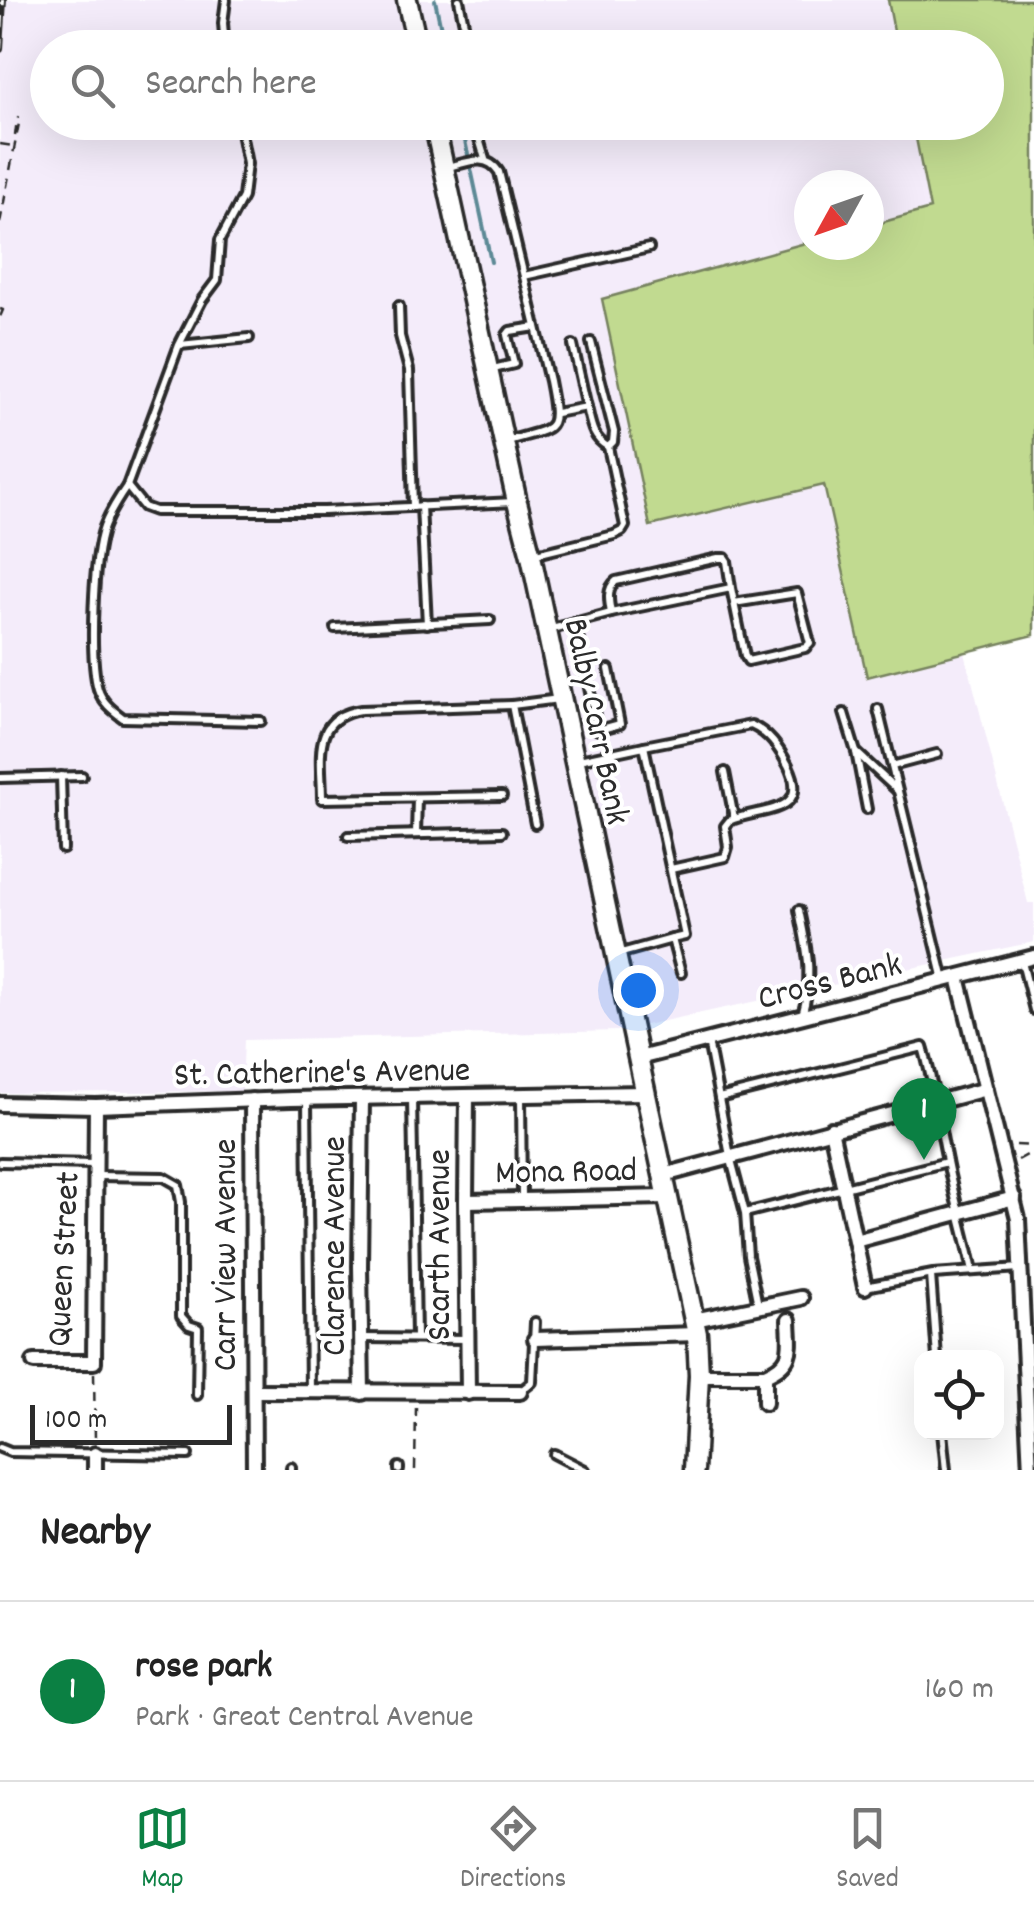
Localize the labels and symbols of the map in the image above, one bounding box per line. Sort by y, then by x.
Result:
north arrow [794,170,884,260]
street label: Balby Carr Bank [548,614,640,830]
street label: Cross Bank [753,942,908,1026]
your location [613,965,664,1016]
street label: St. Catherine's Avenue [173,1047,471,1103]
pin: 1 [892,1078,956,1160]
street label: Clarence Avenue [312,1136,362,1356]
street label: Carr View Avenue [203,1139,253,1371]
street label: Mona Road [495,1148,638,1200]
street label: Scarth Avenue [417,1149,467,1341]
street label: Queen Street [36,1170,96,1348]
scale bar [30,1400,232,1444]

